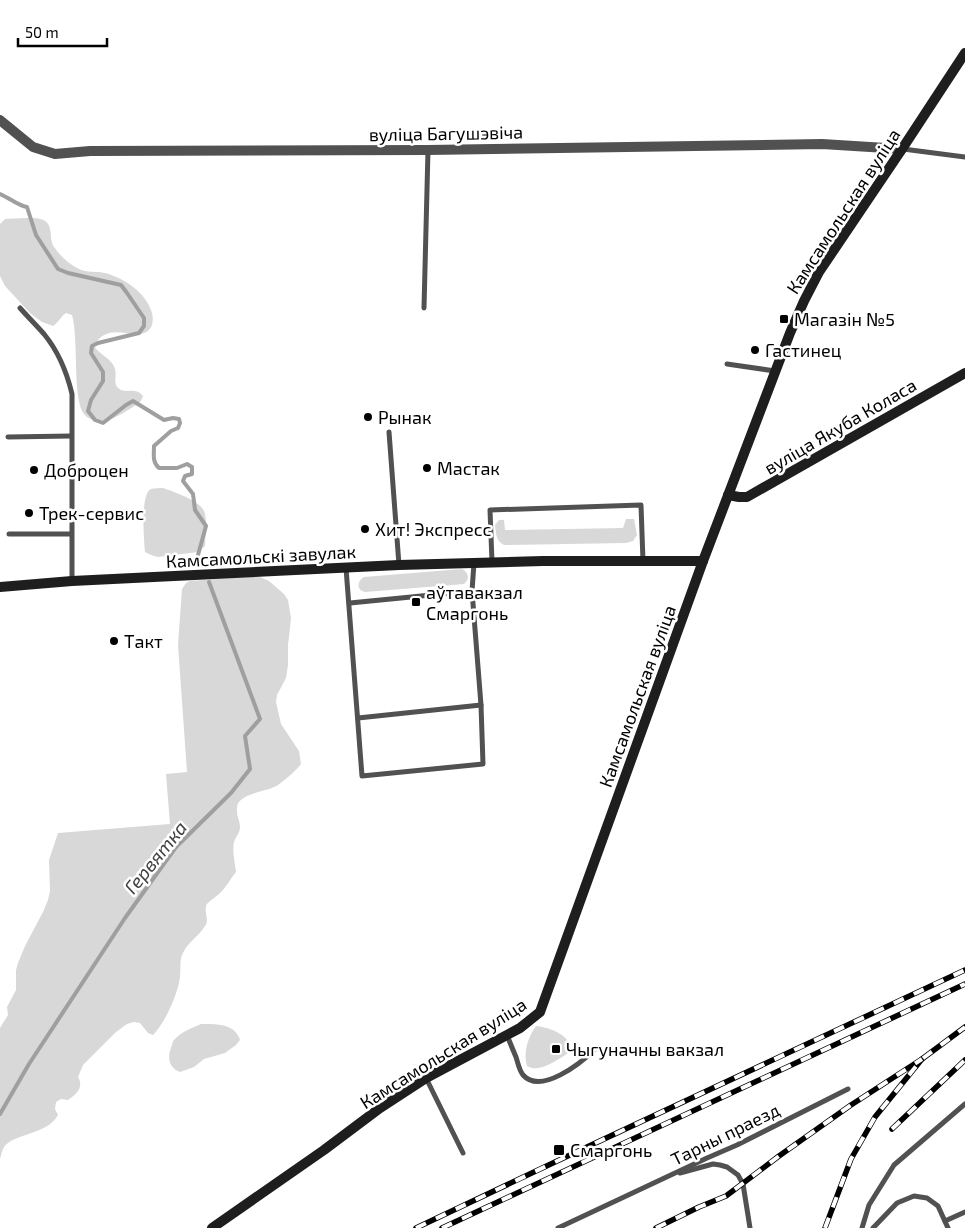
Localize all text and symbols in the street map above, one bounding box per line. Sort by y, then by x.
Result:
scale bar [18,15,106,47]
text: 50 m [25,23,59,41]
street label: вуліца Багушэвіча [369,121,523,145]
street label: Камсамольская вуліца [781,124,905,298]
place label: Магазін №5 [794,308,895,330]
marker: Магазін №5 [778,313,790,325]
place label: Гастинец [765,339,842,361]
marker: Гастинец [749,344,761,356]
street label: вуліца Якуба Коласа [760,373,920,479]
place label: Рынак [378,406,432,428]
marker: Рынак [362,411,374,423]
place label: Мастак [437,457,500,479]
place label: Доброцен [44,459,129,481]
marker: Мастак [421,462,433,474]
marker: Доброцен [28,464,40,476]
place label: Трек-сервис [39,502,144,524]
marker: Трек-сервис [23,507,35,519]
place label: Хит! Экспресс [375,518,491,540]
marker: Хит! Экспресс [359,523,371,535]
street label: Камсамольскі завулак [165,540,357,572]
place label: аўтавакзал Смаргонь [426,581,523,624]
marker: аўтавакзал Смаргонь [410,596,422,608]
street label: Камсамольская вуліца [594,602,680,790]
place label: Такт [124,630,163,652]
marker: Такт [108,635,120,647]
water label: Гервятка [119,816,191,898]
street label: Камсамольская вуліца [356,993,530,1113]
place label: Чыгуначны вакзал [566,1038,724,1060]
marker: Чыгуначны вакзал [550,1043,562,1055]
street label: Тарны праезд [667,1098,783,1170]
place label: Смаргонь [570,1139,652,1161]
marker: Смаргонь [552,1143,566,1157]

